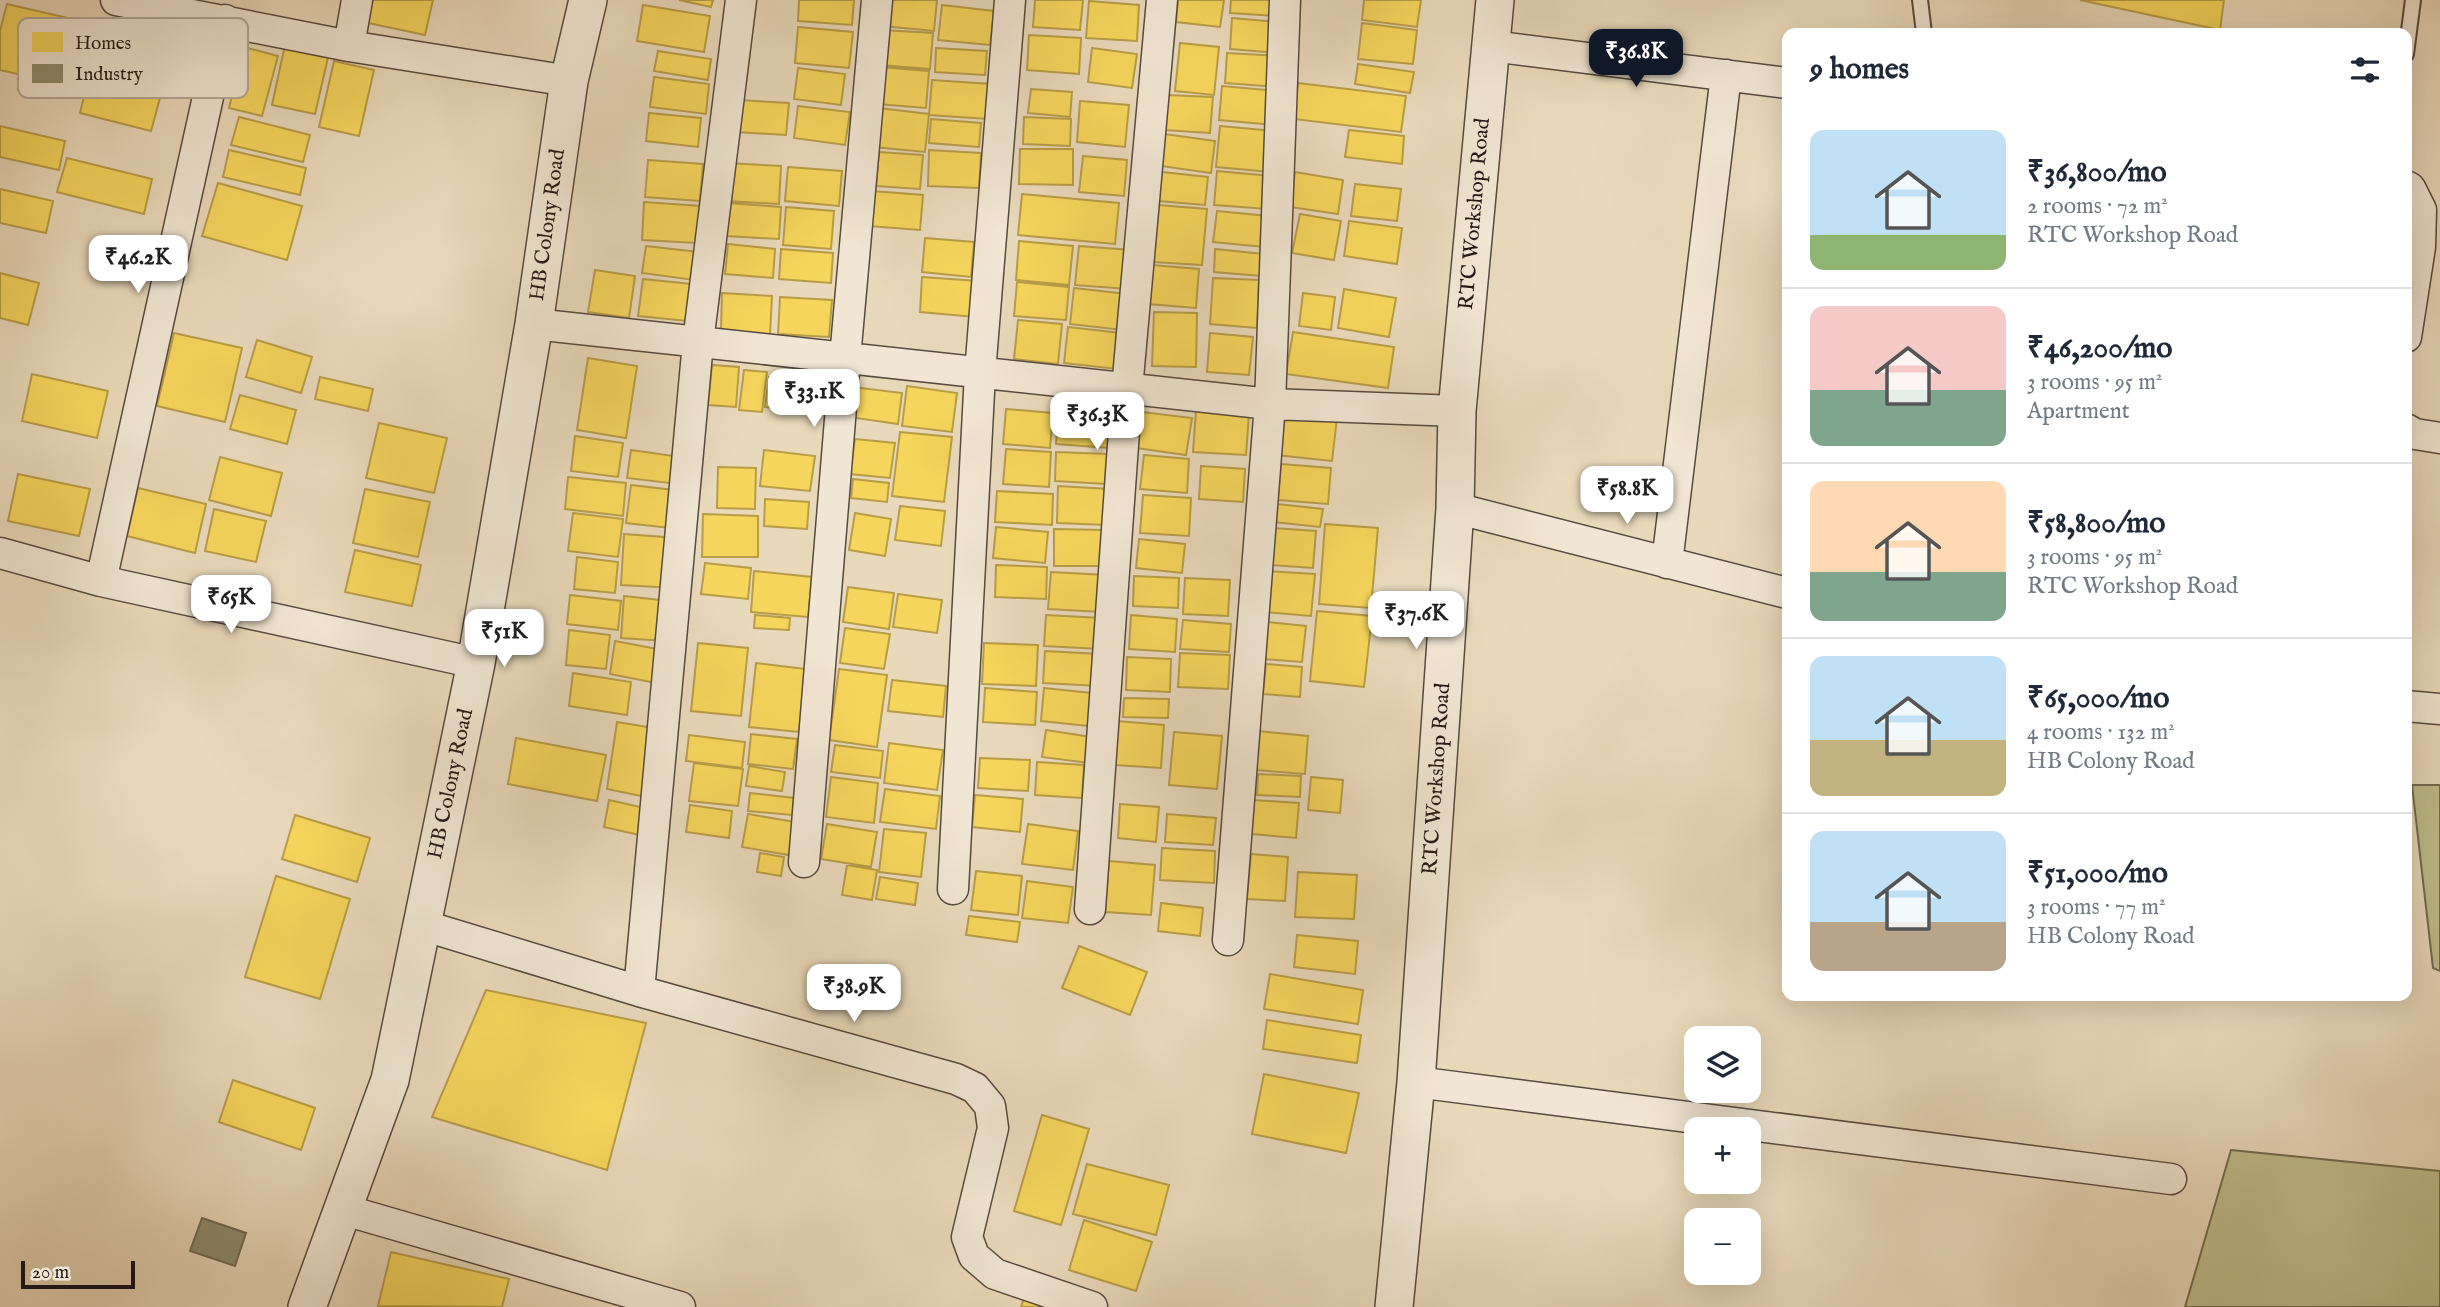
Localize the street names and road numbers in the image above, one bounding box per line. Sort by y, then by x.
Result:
street label: RTC Workshop Road [1453,116,1497,311]
street label: HB Colony Road [524,147,572,303]
street label: RTC Workshop Road [1417,681,1457,876]
street label: HB Colony Road [422,706,480,862]

